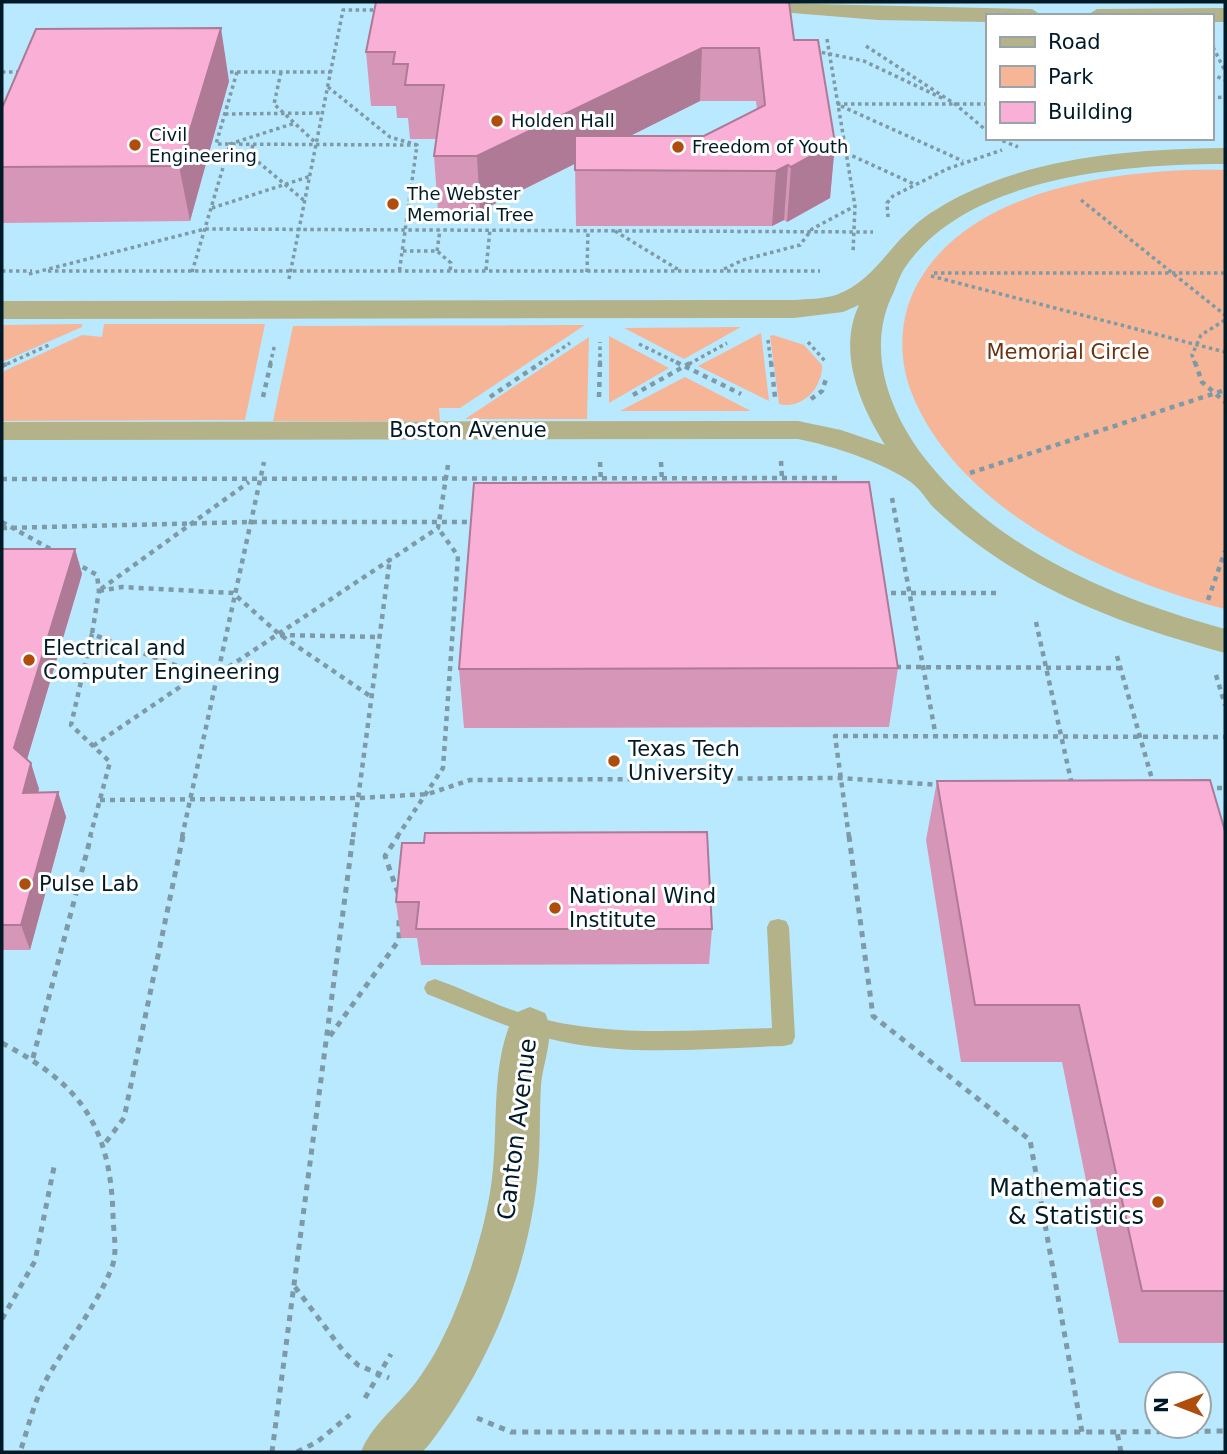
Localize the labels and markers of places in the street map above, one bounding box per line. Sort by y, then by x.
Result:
place label: Holden Hall [511,110,615,131]
marker: Holden Hall [489,113,505,129]
place label: Civil Engineering [149,124,257,166]
place label: Freedom of Youth [692,136,848,157]
marker: Civil Engineering [127,137,143,153]
marker: Freedom of Youth [670,139,686,155]
place label: The Webster Memorial Tree [406,183,534,225]
marker: The Webster Memorial Tree [385,196,401,212]
place label: Electrical and Computer Engineering [43,636,280,684]
marker: Electrical and Computer Engineering [21,652,37,668]
place label: Texas Tech University [627,737,740,785]
marker: Texas Tech University [606,753,622,769]
place label: Pulse Lab [39,872,139,896]
marker: Pulse Lab [17,876,33,892]
place label: National Wind Institute [569,884,716,932]
marker: National Wind Institute [547,900,563,916]
place label: Mathematics & Statistics [989,1174,1144,1230]
marker: Mathematics & Statistics [1150,1194,1166,1210]

